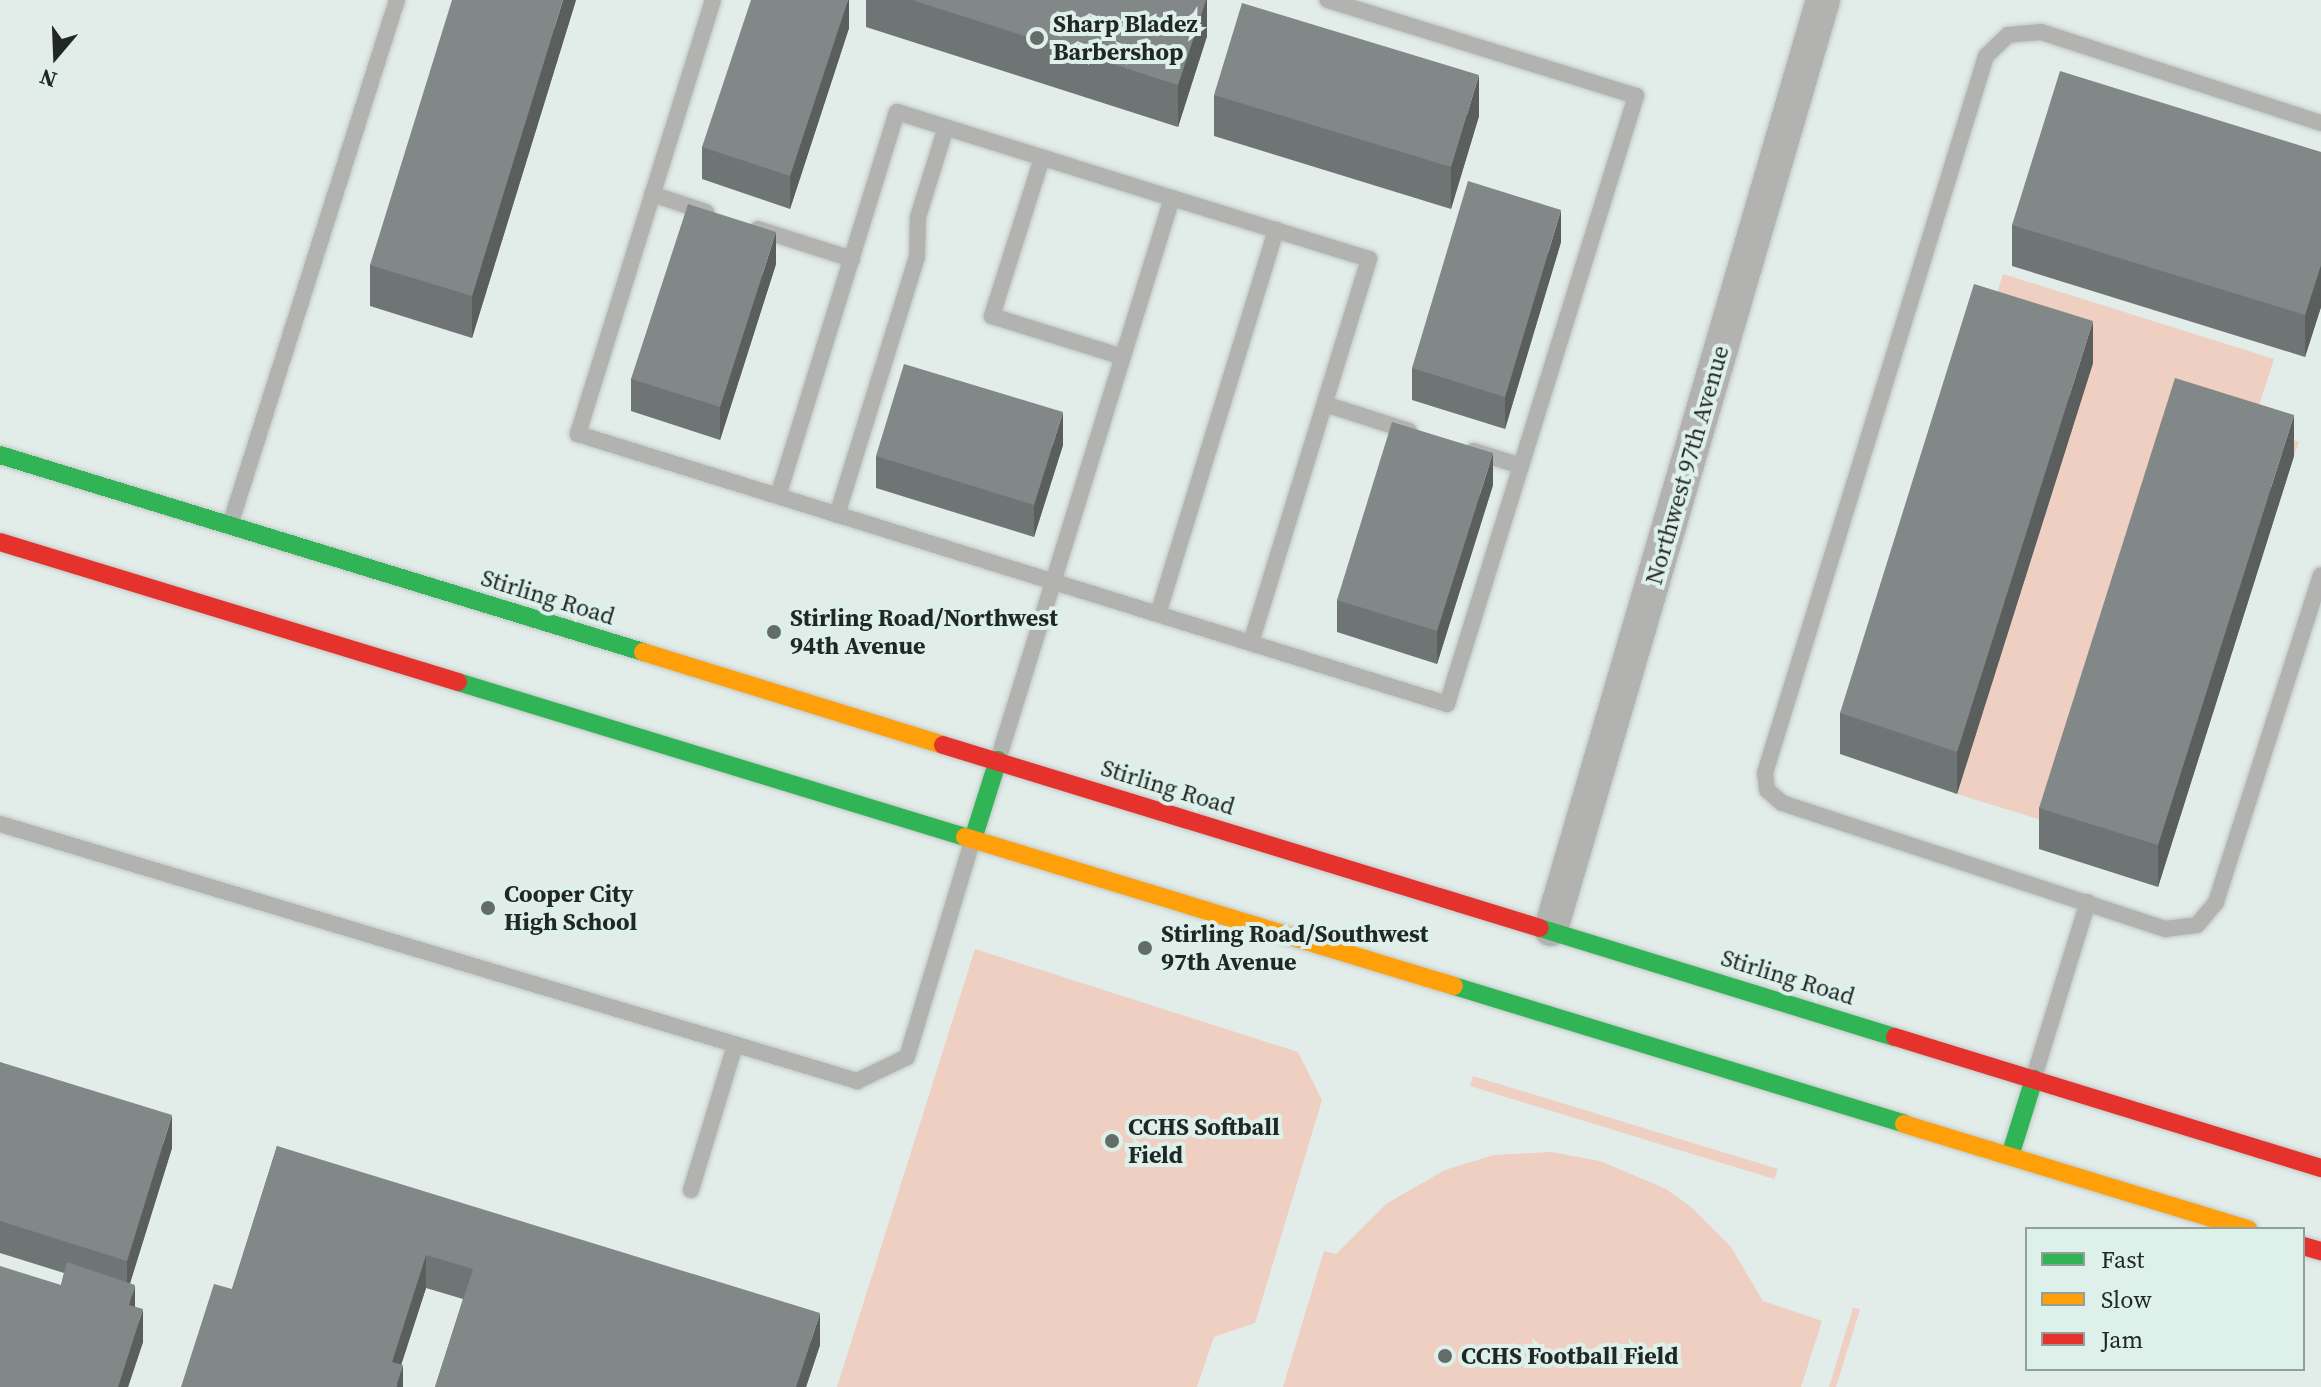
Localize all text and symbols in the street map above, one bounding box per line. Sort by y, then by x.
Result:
place label: Sharp Bladez Barbershop [1053,10,1198,66]
north arrow [16,16,96,96]
marker: Sharp Bladez Barbershop [1028,29,1046,47]
text: N [36,62,61,95]
street label: Northwest 97th Avenue [1639,342,1735,588]
street label: Stirling Road [478,563,618,631]
place label: Stirling Road/Northwest 94th Avenue [790,604,1058,660]
marker: Stirling Road/Northwest 94th Avenue [765,623,783,641]
street label: Stirling Road [1098,753,1238,821]
place label: Cooper City High School [504,880,637,936]
marker: Cooper City High School [479,899,497,917]
place label: Stirling Road/Southwest 97th Avenue [1161,920,1428,976]
marker: Stirling Road/Southwest 97th Avenue [1136,939,1154,957]
street label: Stirling Road [1718,943,1858,1011]
place label: CCHS Softball Field [1128,1113,1280,1169]
marker: CCHS Softball Field [1103,1132,1121,1150]
legend [2025,1227,2305,1371]
text: Fast [2101,1243,2144,1276]
text: Slow [2101,1283,2152,1316]
text: Jam [2101,1323,2143,1356]
place label: CCHS Football Field [1461,1342,1678,1370]
marker: CCHS Football Field [1436,1347,1454,1365]

